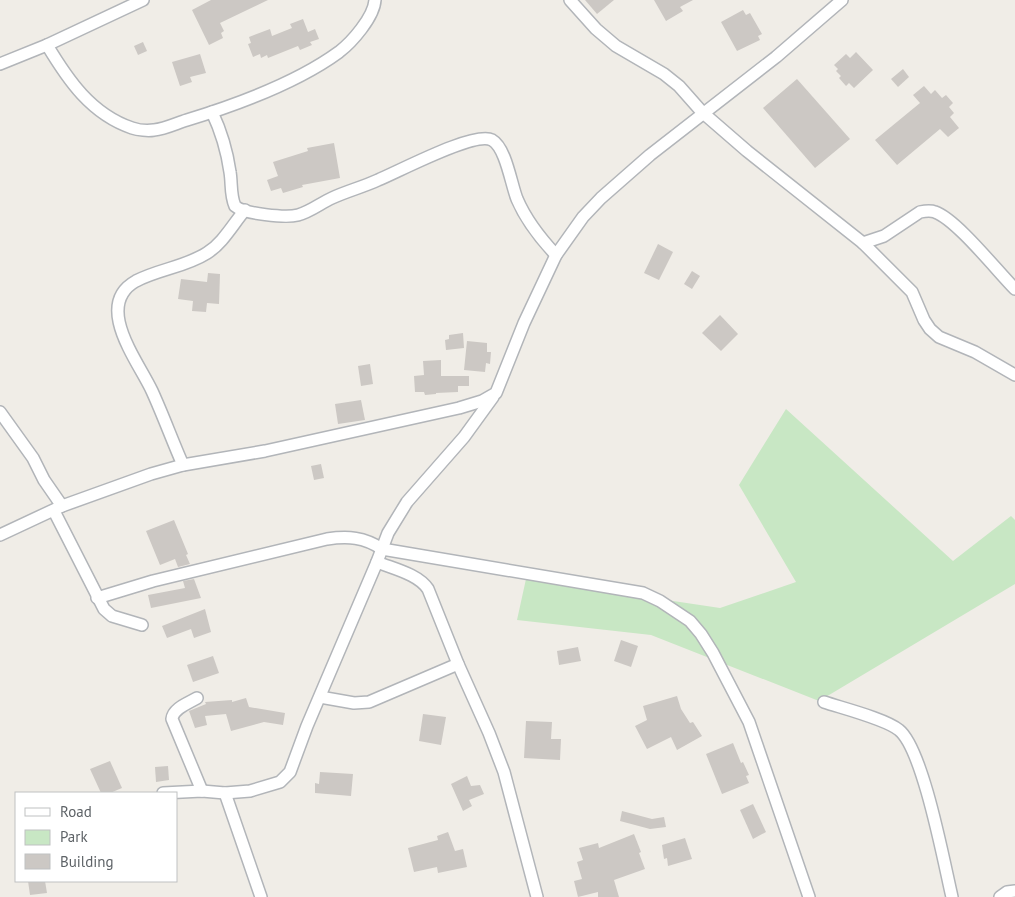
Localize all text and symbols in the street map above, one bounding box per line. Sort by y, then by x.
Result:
legend [15,792,178,882]
text: Road [60,802,92,821]
text: Park [60,827,88,846]
text: Building [60,852,114,871]

